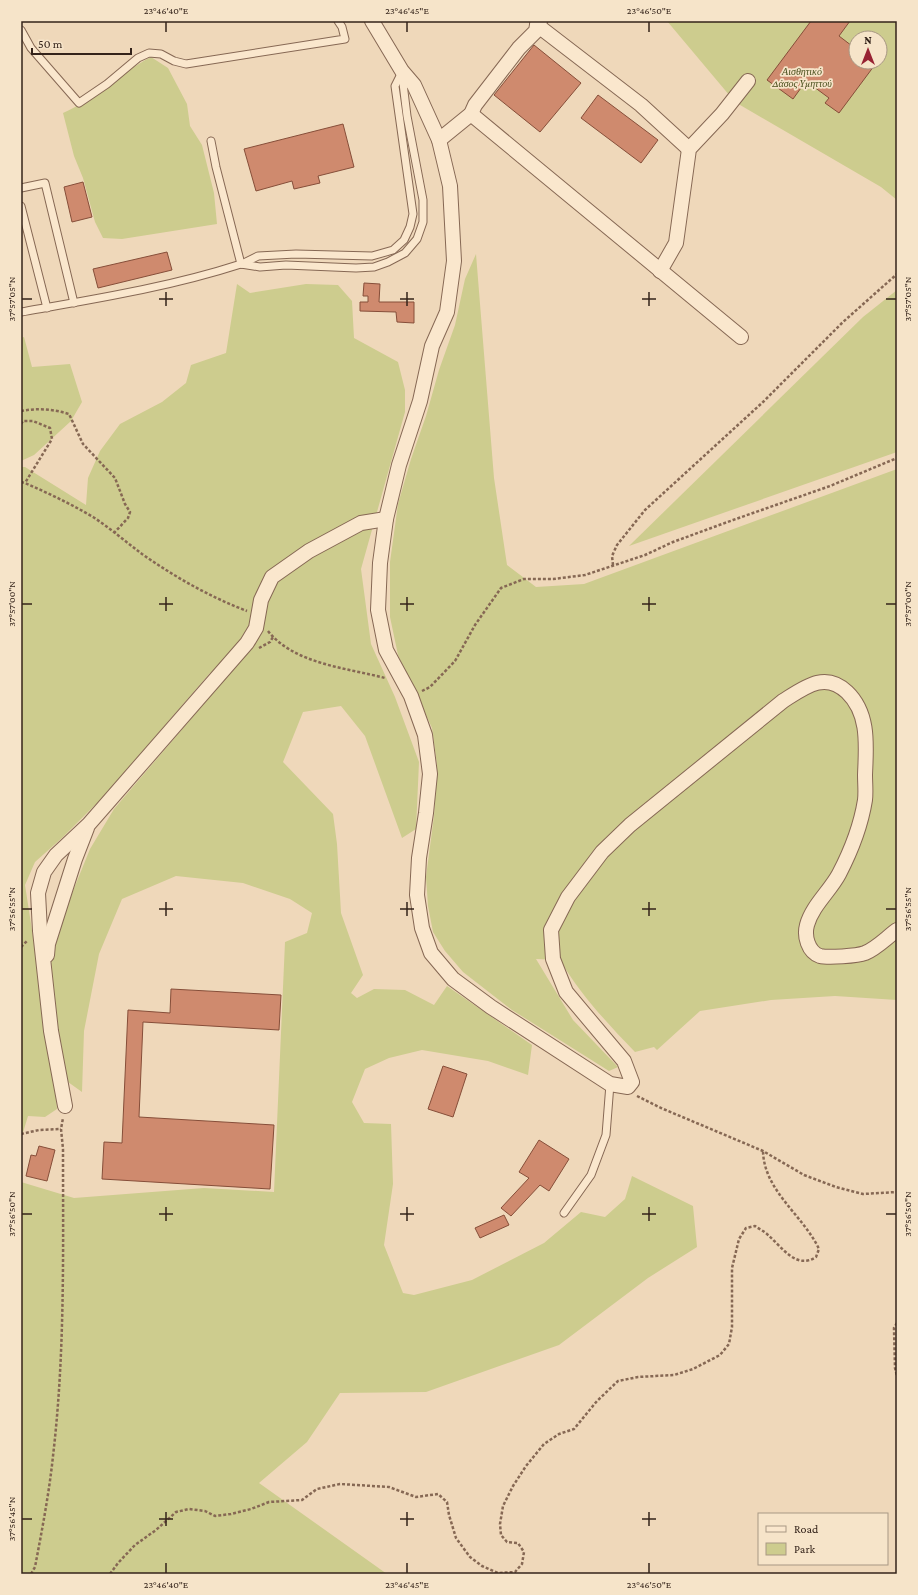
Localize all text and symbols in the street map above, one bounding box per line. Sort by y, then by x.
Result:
text: 23°46'40"E [144,5,189,16]
text: 23°46'45"E [385,5,429,16]
text: 23°46'50"E [627,5,672,16]
scale bar [32,30,131,56]
north arrow [848,30,888,70]
text: N [864,34,872,46]
text: 50 m [38,37,63,51]
park label: Αισθητικό Δάσος Υμηττού [771,66,832,89]
text: 37°57'05"N [6,276,17,321]
text: 37°57'05"N [902,276,913,321]
text: 37°57'00"N [6,581,17,627]
text: 37°57'00"N [902,581,913,627]
text: 37°56'55"N [6,886,17,931]
text: 37°56'55"N [902,886,913,931]
text: 37°56'50"N [6,1191,17,1237]
text: 37°56'50"N [902,1191,913,1237]
text: 37°56'45"N [6,1496,17,1541]
legend [758,1513,888,1565]
text: Road [794,1522,819,1536]
text: Park [794,1542,816,1556]
text: 23°46'40"E [144,1579,189,1590]
text: 23°46'45"E [385,1579,429,1590]
text: 23°46'50"E [627,1579,672,1590]

